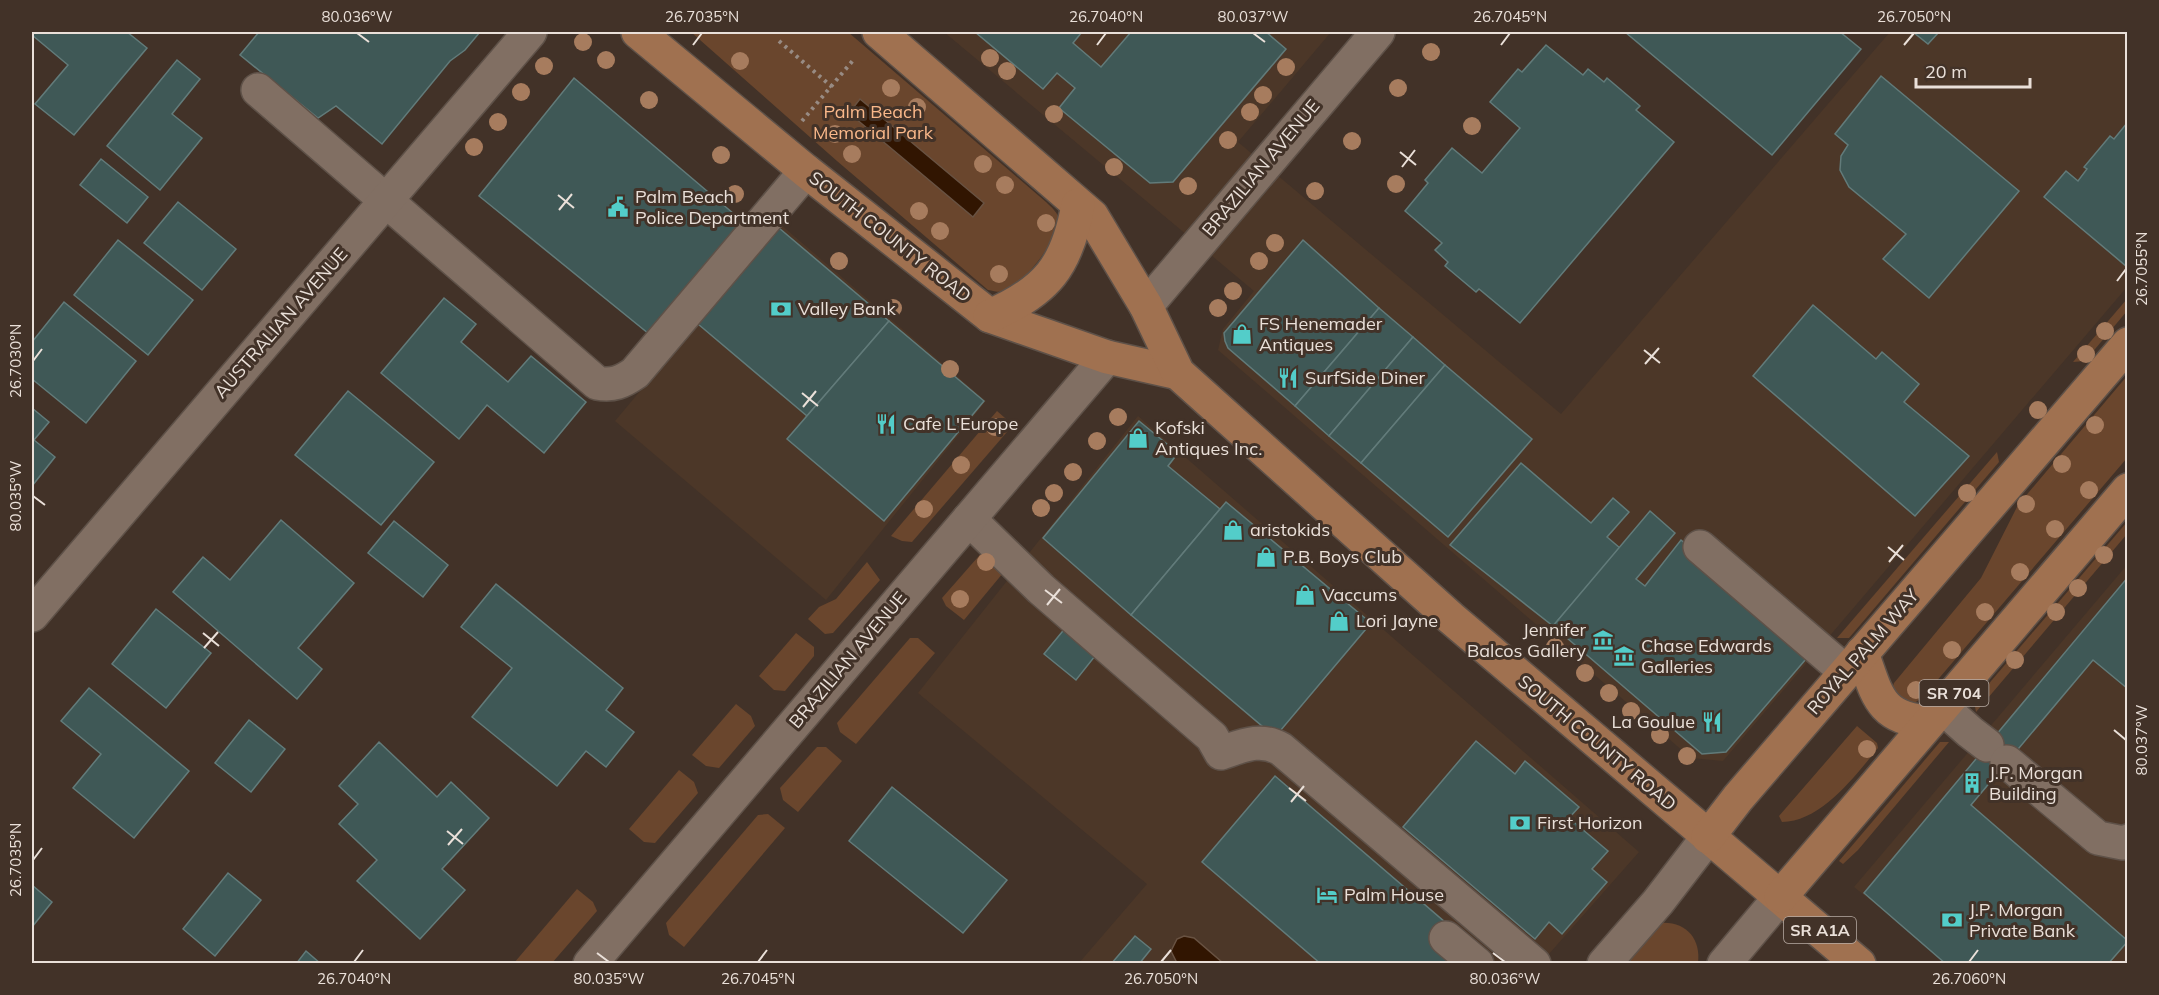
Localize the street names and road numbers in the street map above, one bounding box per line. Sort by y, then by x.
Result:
street label: BRAZILIAN AVENUE [1197,95,1324,241]
street label: SOUTH COUNTY ROAD [805,166,976,307]
street label: AUSTRALIAN AVENUE [209,243,352,403]
street label: ROYAL PALM WAY [1802,583,1924,719]
street label: BRAZILIAN AVENUE [784,587,911,733]
street label: SOUTH COUNTY ROAD [1514,670,1681,816]
road number: SR 704 [1920,680,1988,706]
road number: SR A1A [1784,917,1856,943]

